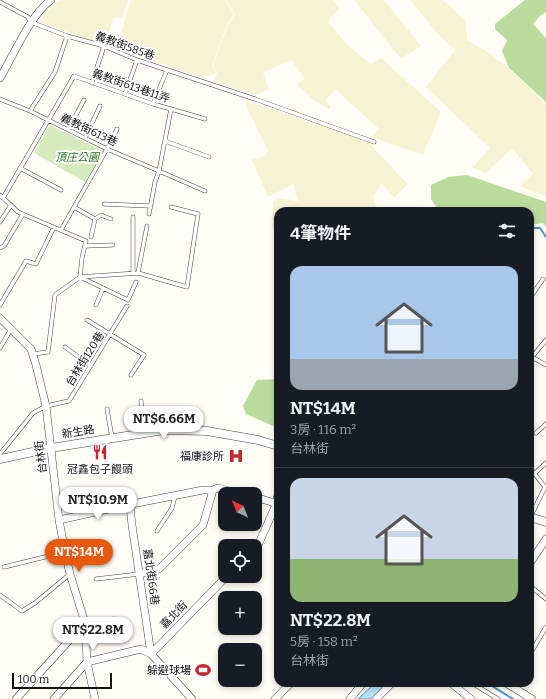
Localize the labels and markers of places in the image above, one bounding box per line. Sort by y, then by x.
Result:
pin: NT$6.66M [123,406,205,440]
restaurant icon: 冠鑫包子饅頭 [91,443,109,461]
hospital icon: 福康診所 [227,447,245,465]
place label: 福康診所 [180,450,224,463]
place label: 冠鑫包子饅頭 [67,463,133,476]
pin: NT$10.9M [57,487,139,521]
pin: NT$14M [46,539,112,573]
pin: NT$22.8M [52,617,134,651]
sports icon: 躲避球場 [194,661,212,679]
place label: 躲避球場 [147,664,191,677]

